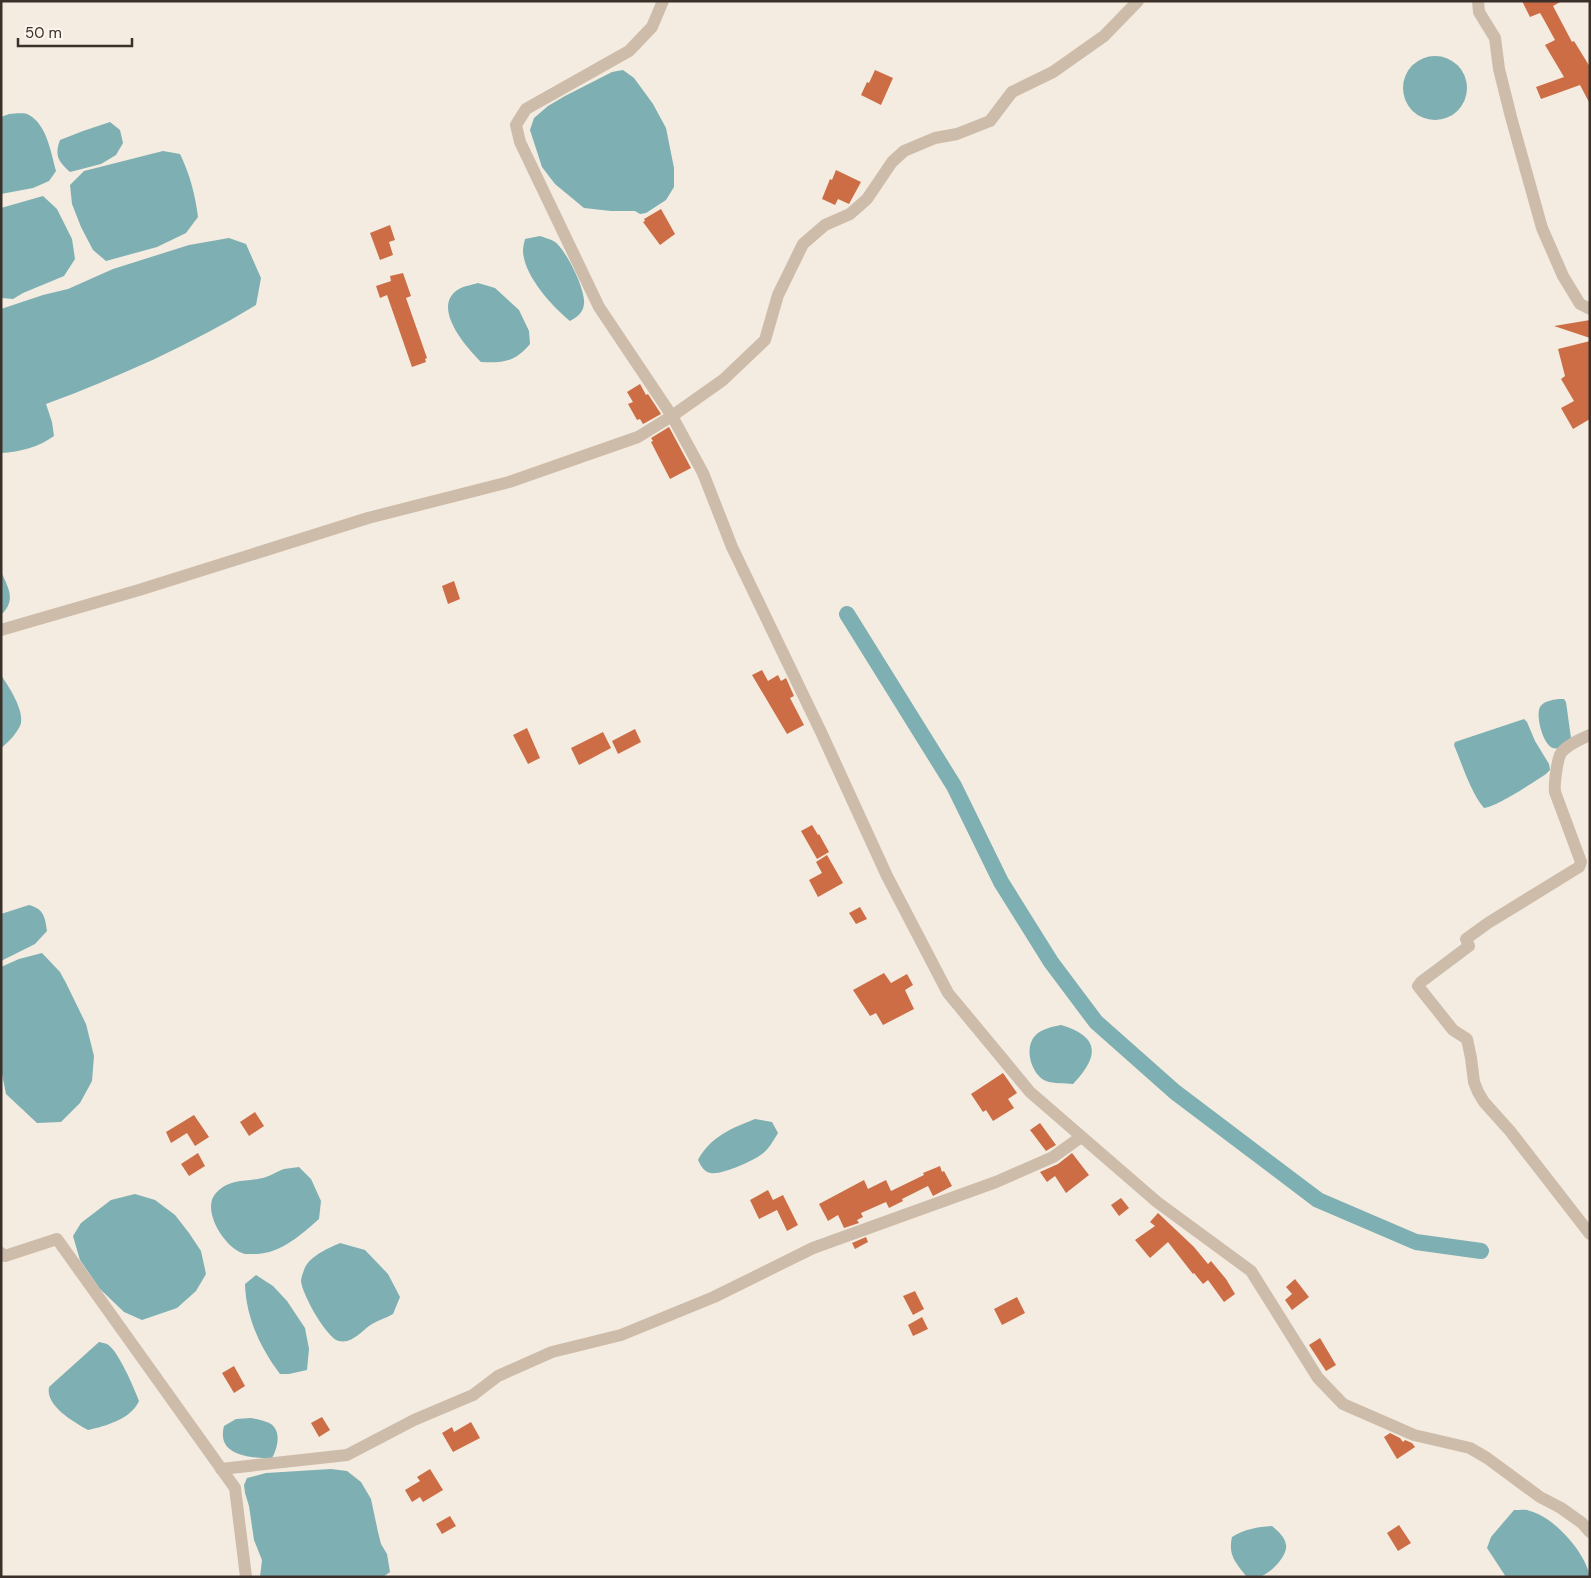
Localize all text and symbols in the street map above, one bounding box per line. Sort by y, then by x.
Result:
scale bar [18,15,131,47]
text: 50 m [25,23,62,43]

